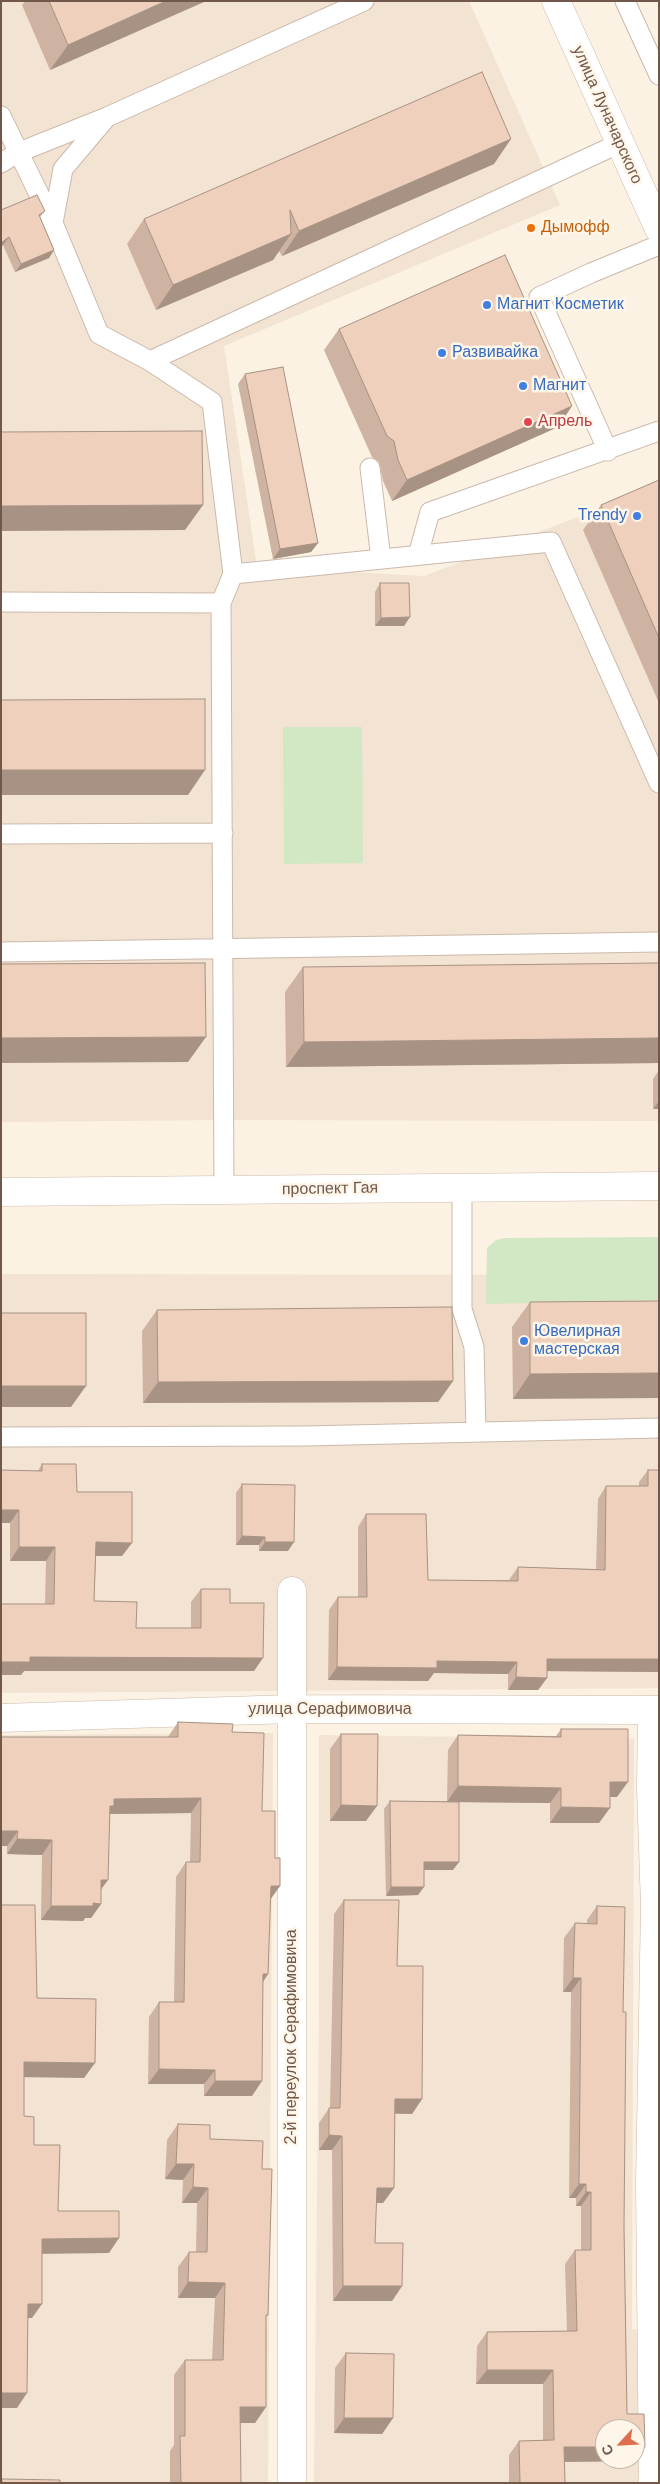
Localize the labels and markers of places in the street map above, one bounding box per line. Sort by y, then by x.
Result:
place label: Дымофф [541,218,610,238]
marker: Дымофф [525,222,537,234]
place label: Магнит Косметик [497,295,624,315]
marker: Магнит Косметик [481,299,493,311]
place label: Развивайка [452,343,538,363]
marker: Развивайка [436,347,448,359]
place label: Магнит [533,376,586,396]
marker: Магнит [517,380,529,392]
place label: Апрель [538,412,592,432]
marker: Апрель [522,416,534,428]
place label: Trendy [578,506,627,526]
marker: Trendy [631,510,643,522]
place label: Ювелирная мастерская [534,1322,620,1360]
marker: Ювелирная мастерская [518,1335,530,1347]

